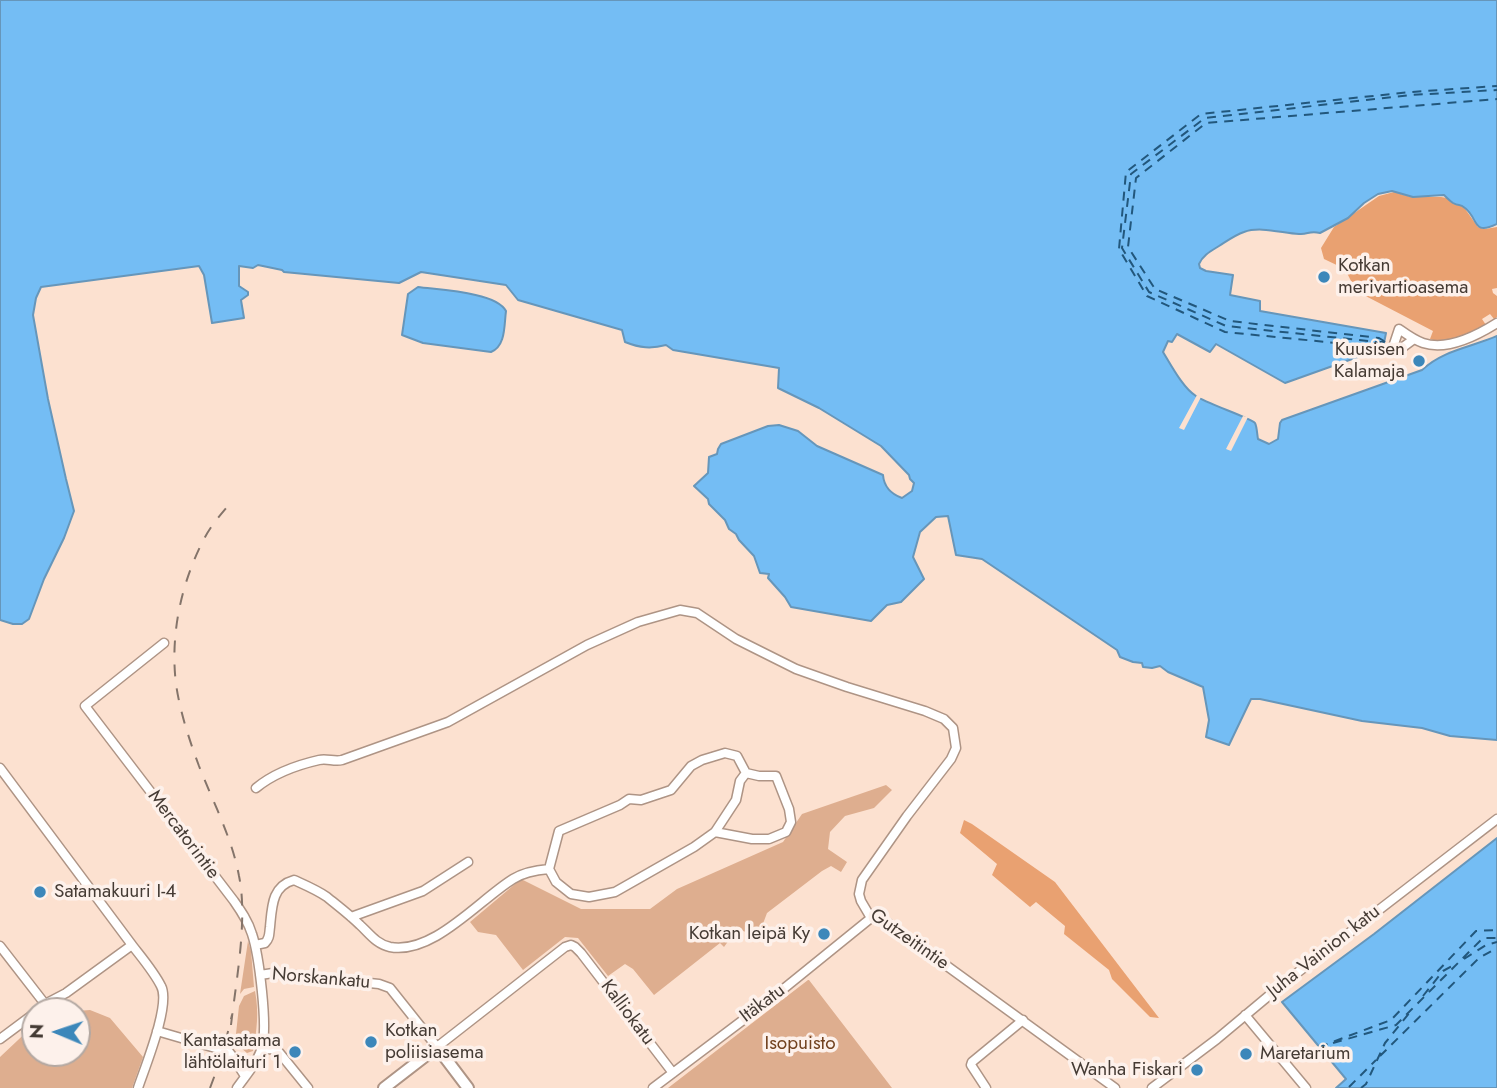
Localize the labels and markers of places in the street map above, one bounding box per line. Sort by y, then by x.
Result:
place label: Kotkan merivartioasema [1338,255,1468,299]
marker: Kotkan merivartioasema [1316,269,1332,285]
place label: Kuusisen Kalamaja [1334,339,1405,383]
marker: Kuusisen Kalamaja [1411,353,1427,369]
place label: Satamakuuri I-4 [54,881,176,903]
marker: Satamakuuri I-4 [32,884,48,900]
place label: Kotkan leipä Ky [689,923,810,945]
marker: Kotkan leipä Ky [816,926,832,942]
place label: Kotkan poliisiasema [385,1020,484,1064]
place label: Kantasatama lähtölaituri 1 [183,1030,281,1074]
marker: Kotkan poliisiasema [363,1034,379,1050]
place label: Maretarium [1260,1043,1350,1065]
marker: Kantasatama lähtölaituri 1 [287,1044,303,1060]
marker: Maretarium [1238,1046,1254,1062]
place label: Wanha Fiskari [1071,1059,1183,1081]
marker: Wanha Fiskari [1189,1062,1205,1078]

